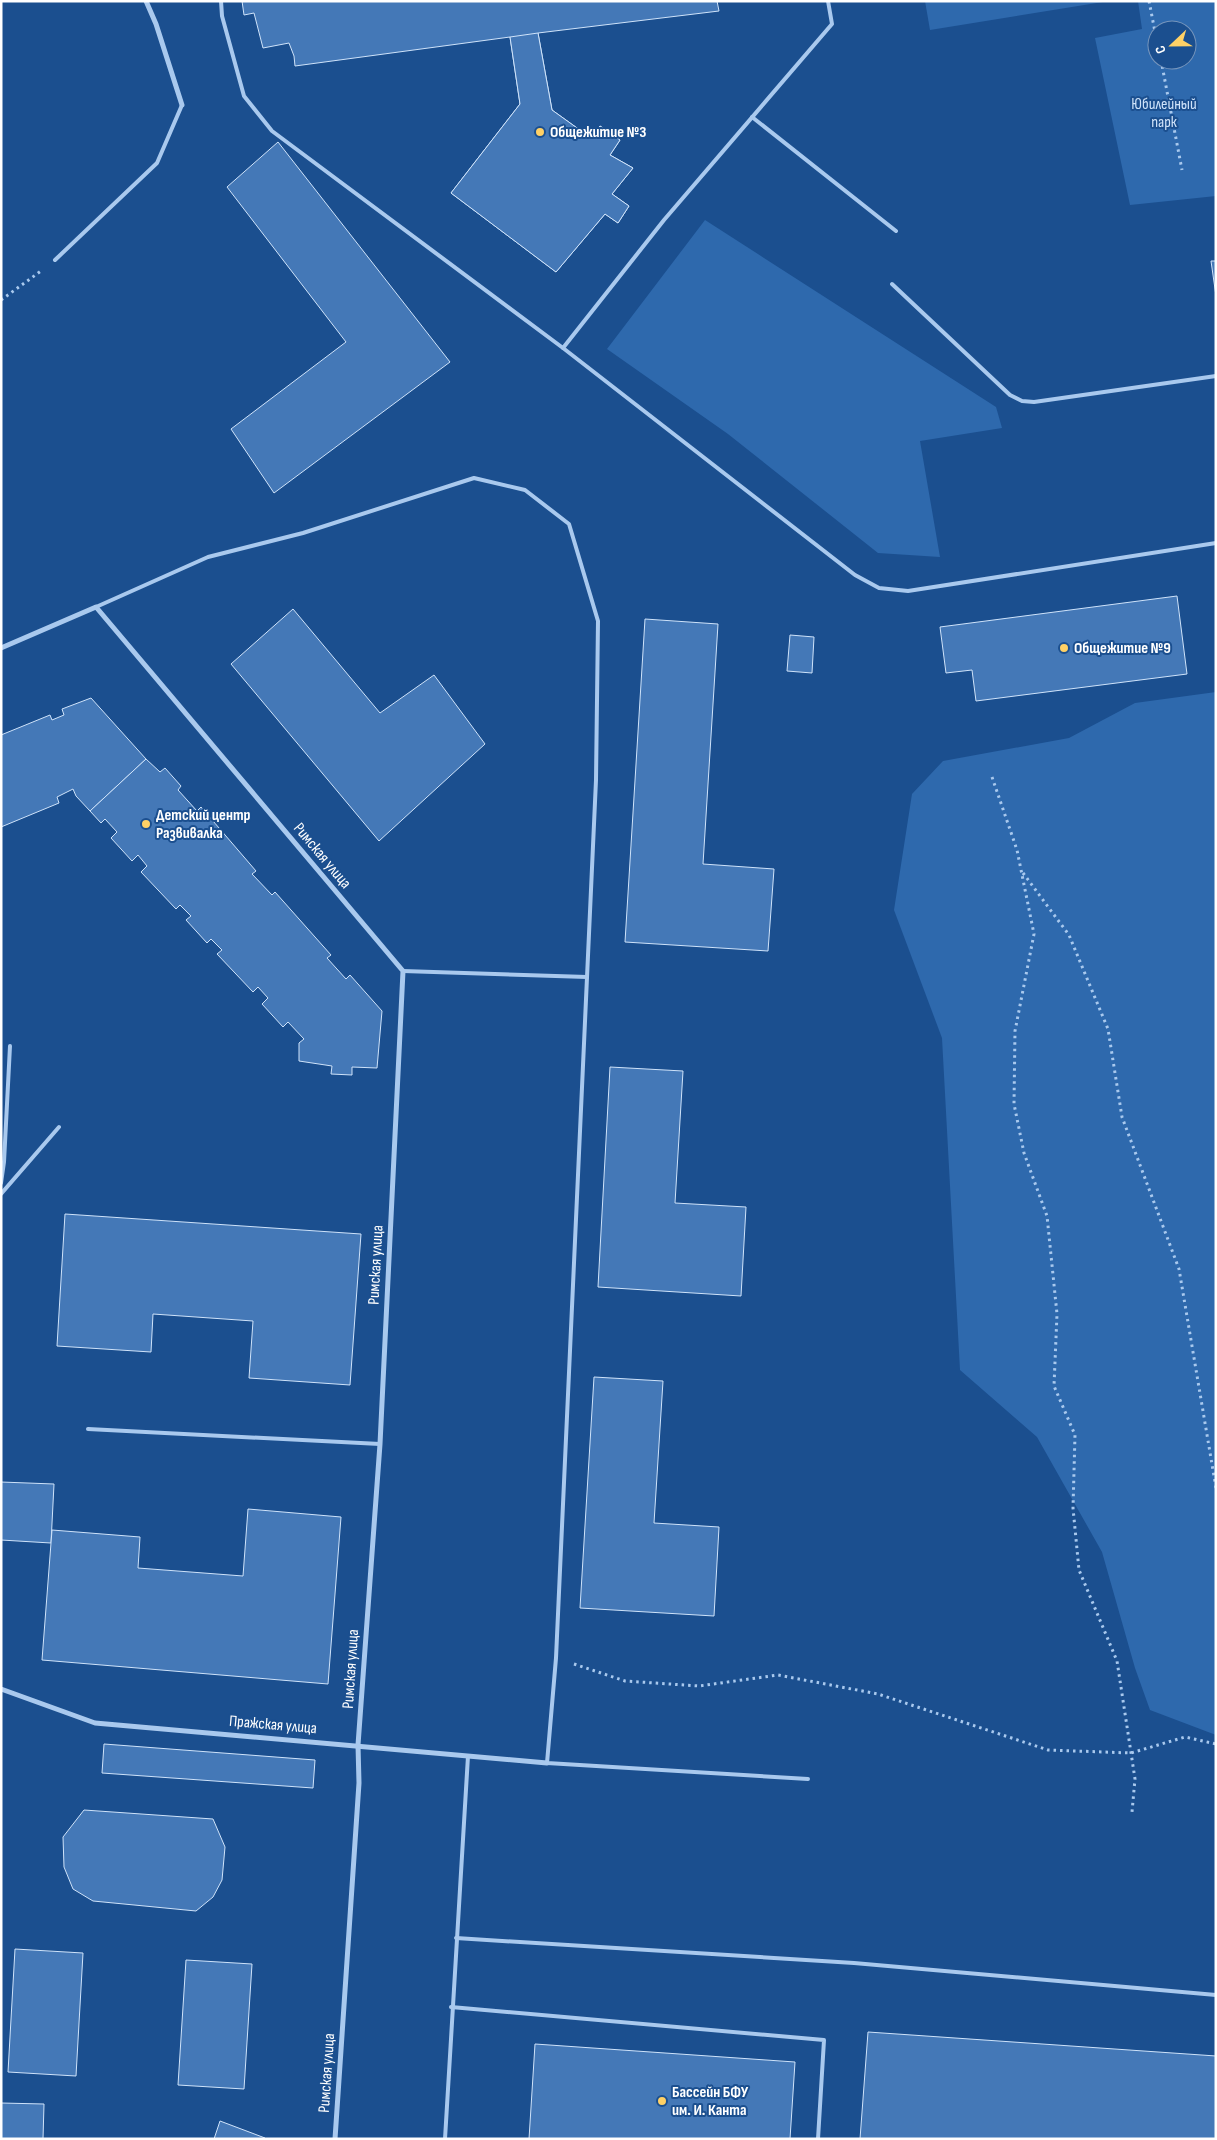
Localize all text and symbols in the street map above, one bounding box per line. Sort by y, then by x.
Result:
north arrow [1147,20,1197,70]
text: С [1151,43,1170,56]
park label: Юбилейный парк [1131,95,1197,132]
place label: Общежитие №3 [550,123,646,142]
marker: Общежитие №3 [534,126,546,138]
place label: Общежитие №9 [1074,639,1171,658]
marker: Общежитие №9 [1058,642,1070,654]
place label: Детский центр Развивалка [156,806,251,843]
marker: Детский центр Развивалка [140,818,152,830]
street label: Римская улица [289,819,355,893]
street label: Римская улица [364,1225,388,1305]
street label: Римская улица [339,1629,363,1709]
street label: Пражская улица [228,1712,318,1738]
street label: Римская улица [315,2033,339,2113]
place label: Басcейн БФУ им. И. Канта [672,2083,749,2120]
marker: Басcейн БФУ им. И. Канта [656,2095,668,2107]

